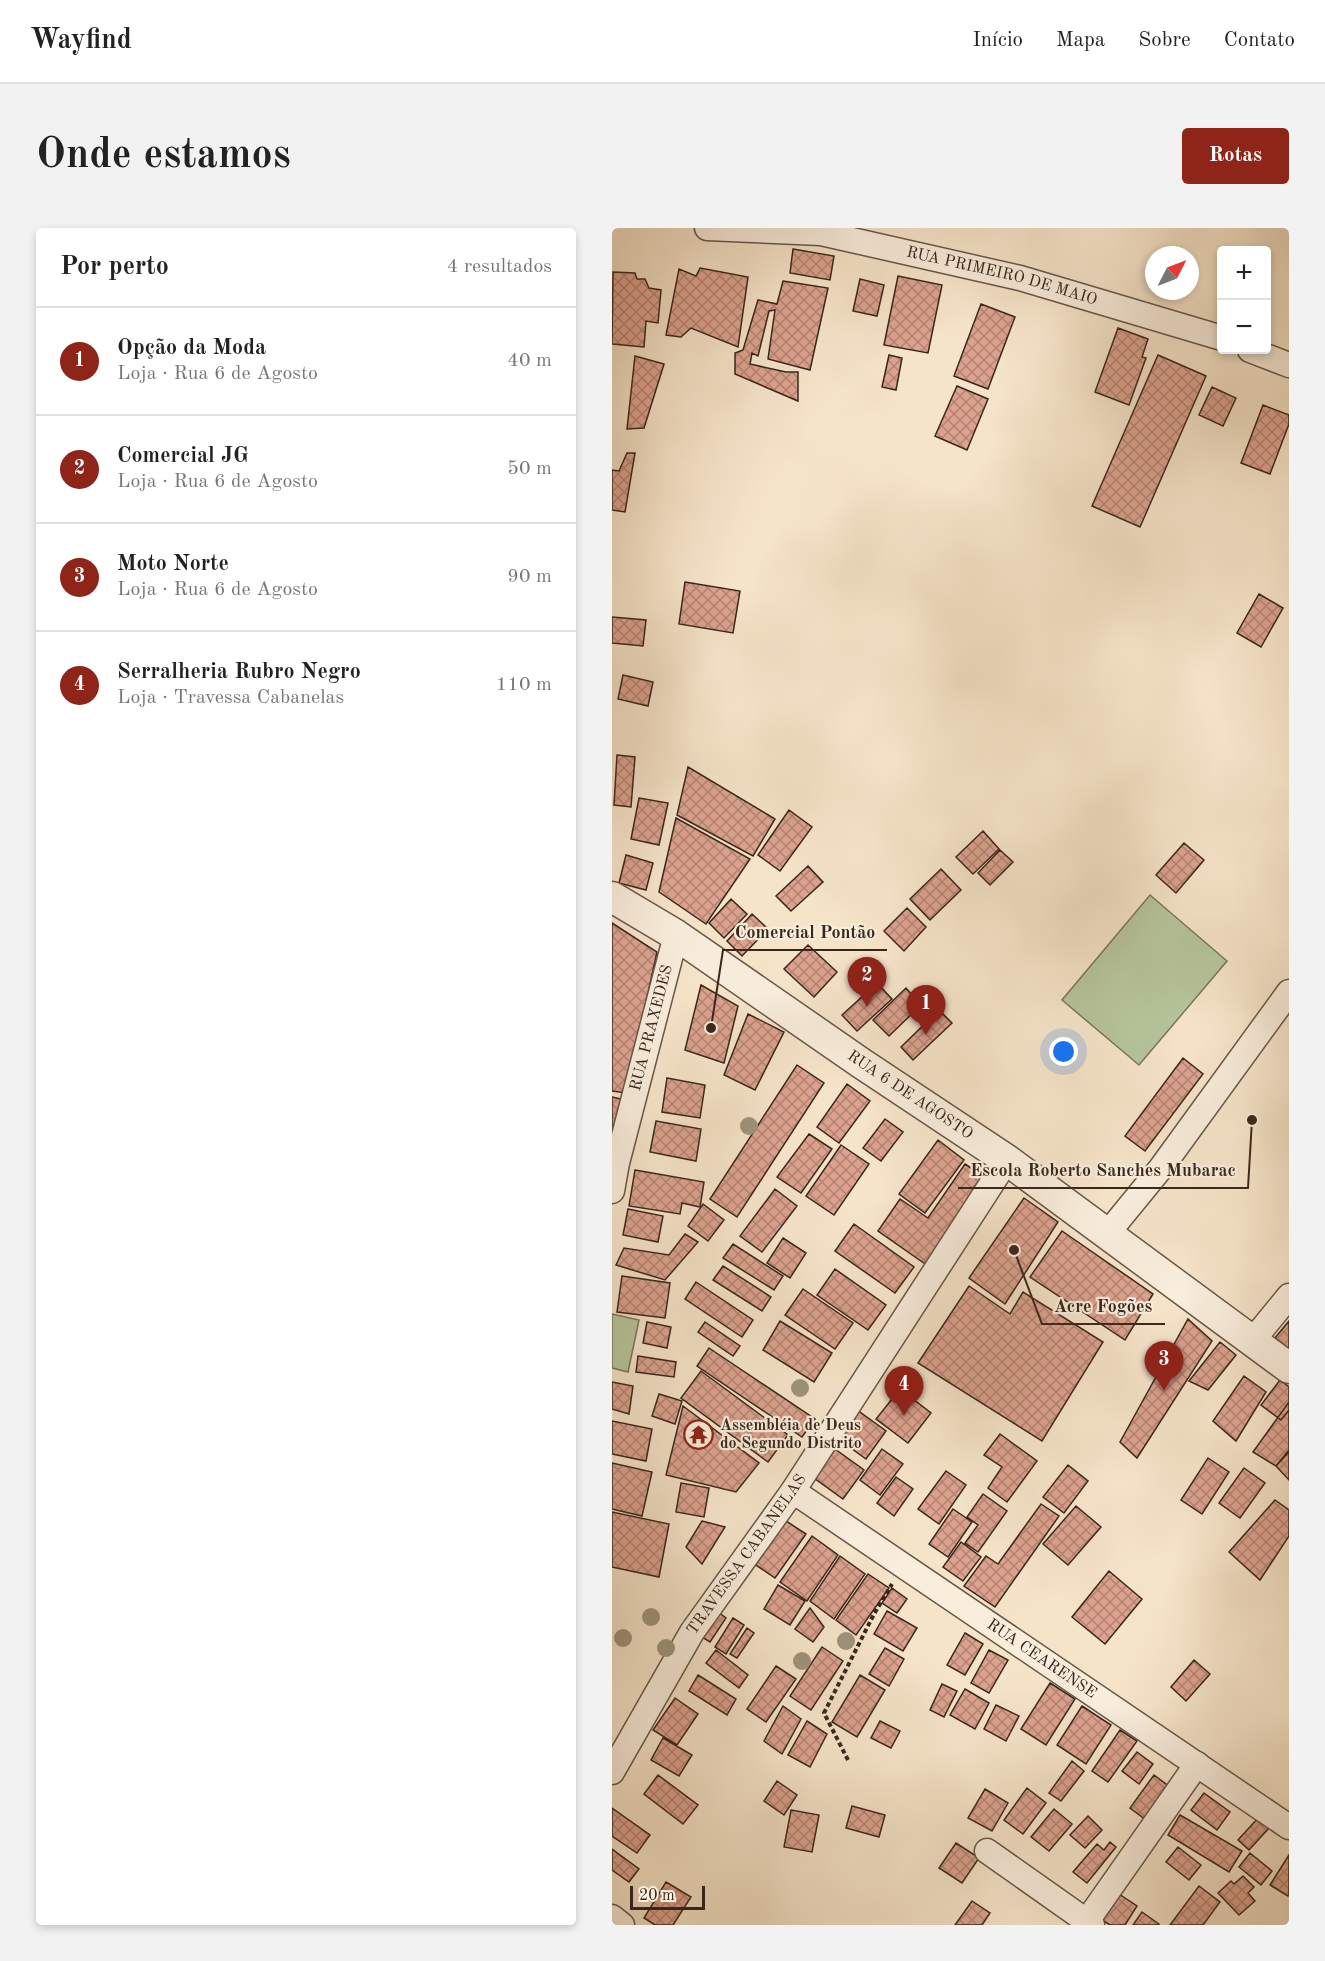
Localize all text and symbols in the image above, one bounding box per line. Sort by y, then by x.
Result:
text: Wayfind [30,27,132,55]
text: Início [972,30,1023,51]
text: Mapa [1056,30,1105,51]
text: Sobre [1138,30,1191,51]
text: Contato [1224,30,1295,51]
button: Rotas [1182,128,1289,184]
text: Onde estamos [36,135,291,177]
street label: RUA PRIMEIRO DE MAIO [905,245,1099,308]
north arrow [1145,246,1199,300]
map controls [1217,246,1271,354]
button: + [1217,246,1271,300]
text: Por perto [60,254,169,280]
text: 4 resultados [447,257,552,277]
button: − [1217,300,1271,354]
text: Opção da Moda [117,337,266,359]
text: 1 [74,351,85,371]
text: 40 m [507,351,552,371]
text: Loja · Rua 6 de Agosto [117,364,318,384]
text: Comercial JG [117,445,249,467]
text: 2 [74,459,85,479]
text: 50 m [507,459,552,479]
text: Loja · Rua 6 de Agosto [117,472,318,492]
text: Moto Norte [117,553,229,575]
text: 3 [74,567,85,587]
text: 90 m [507,567,552,587]
text: Loja · Rua 6 de Agosto [117,580,318,600]
text: Serralheria Rubro Negro [117,661,361,683]
text: 4 [74,675,85,695]
text: 110 m [496,675,552,695]
text: Loja · Travessa Cabanelas [117,688,344,708]
callout: Comercial Pontão [723,914,887,950]
text: Comercial Pontão [735,924,875,942]
pin: 2 [848,958,886,1007]
street label: RUA PRAXEDES [628,963,676,1093]
pin: 1 [906,986,946,1035]
your location [1049,1037,1078,1066]
street label: RUA 6 DE AGOSTO [844,1048,976,1143]
callout: Escola Roberto Sanches Mubarac [958,1152,1248,1188]
text: Escola Roberto Sanches Mubarac [970,1162,1236,1180]
callout: Acre Fogões [1042,1288,1165,1324]
text: Acre Fogões [1054,1298,1152,1316]
pin: 3 [1144,1342,1184,1391]
pin: 4 [884,1366,924,1416]
place label: Assembléia de Deus do Segundo Distrito [720,1418,862,1452]
temple icon: Assembléia de Deus do Segundo Distrito [683,1419,715,1451]
street label: TRAVESSA CABANELAS [684,1472,809,1638]
street label: RUA CEARENSE [984,1617,1099,1702]
scale bar [630,1883,705,1910]
text: 20 m [639,1888,675,1904]

